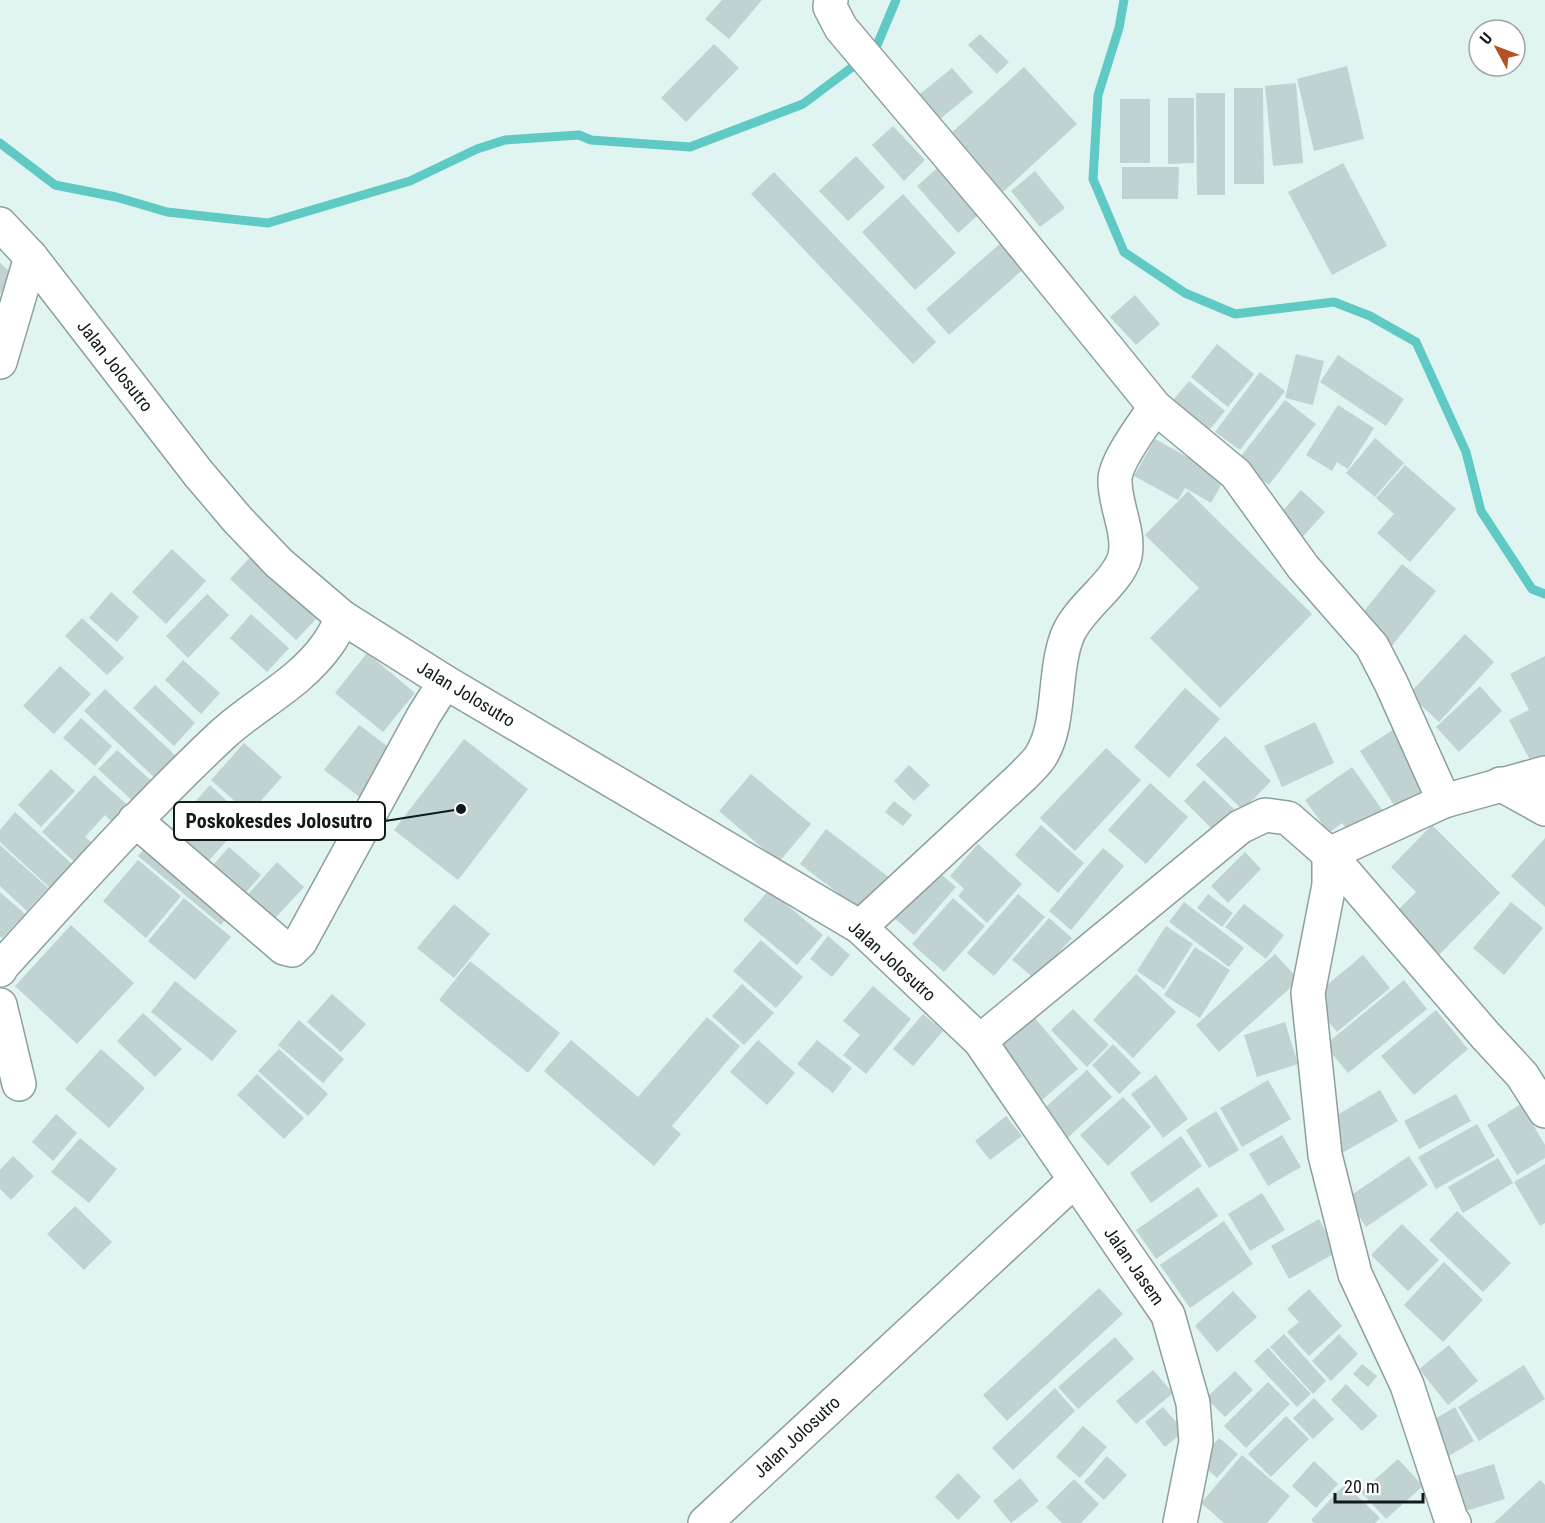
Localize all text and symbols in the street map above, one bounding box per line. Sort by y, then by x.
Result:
north arrow [1467,18,1527,78]
text: U [1476,29,1496,48]
street label: Jalan Jolosutro [73,316,158,416]
street label: Jalan Jolosutro [414,656,519,731]
callout: Poskokesdes Jolosutro [174,802,385,840]
text: Poskokesdes Jolosutro [186,809,373,833]
street label: Jalan Jolosutro [844,916,940,1005]
street label: Jalan Jasem [1100,1223,1169,1309]
street label: Jalan Jolosutro [749,1391,844,1482]
scale bar [1335,1466,1424,1504]
text: 20 m [1344,1476,1379,1497]

